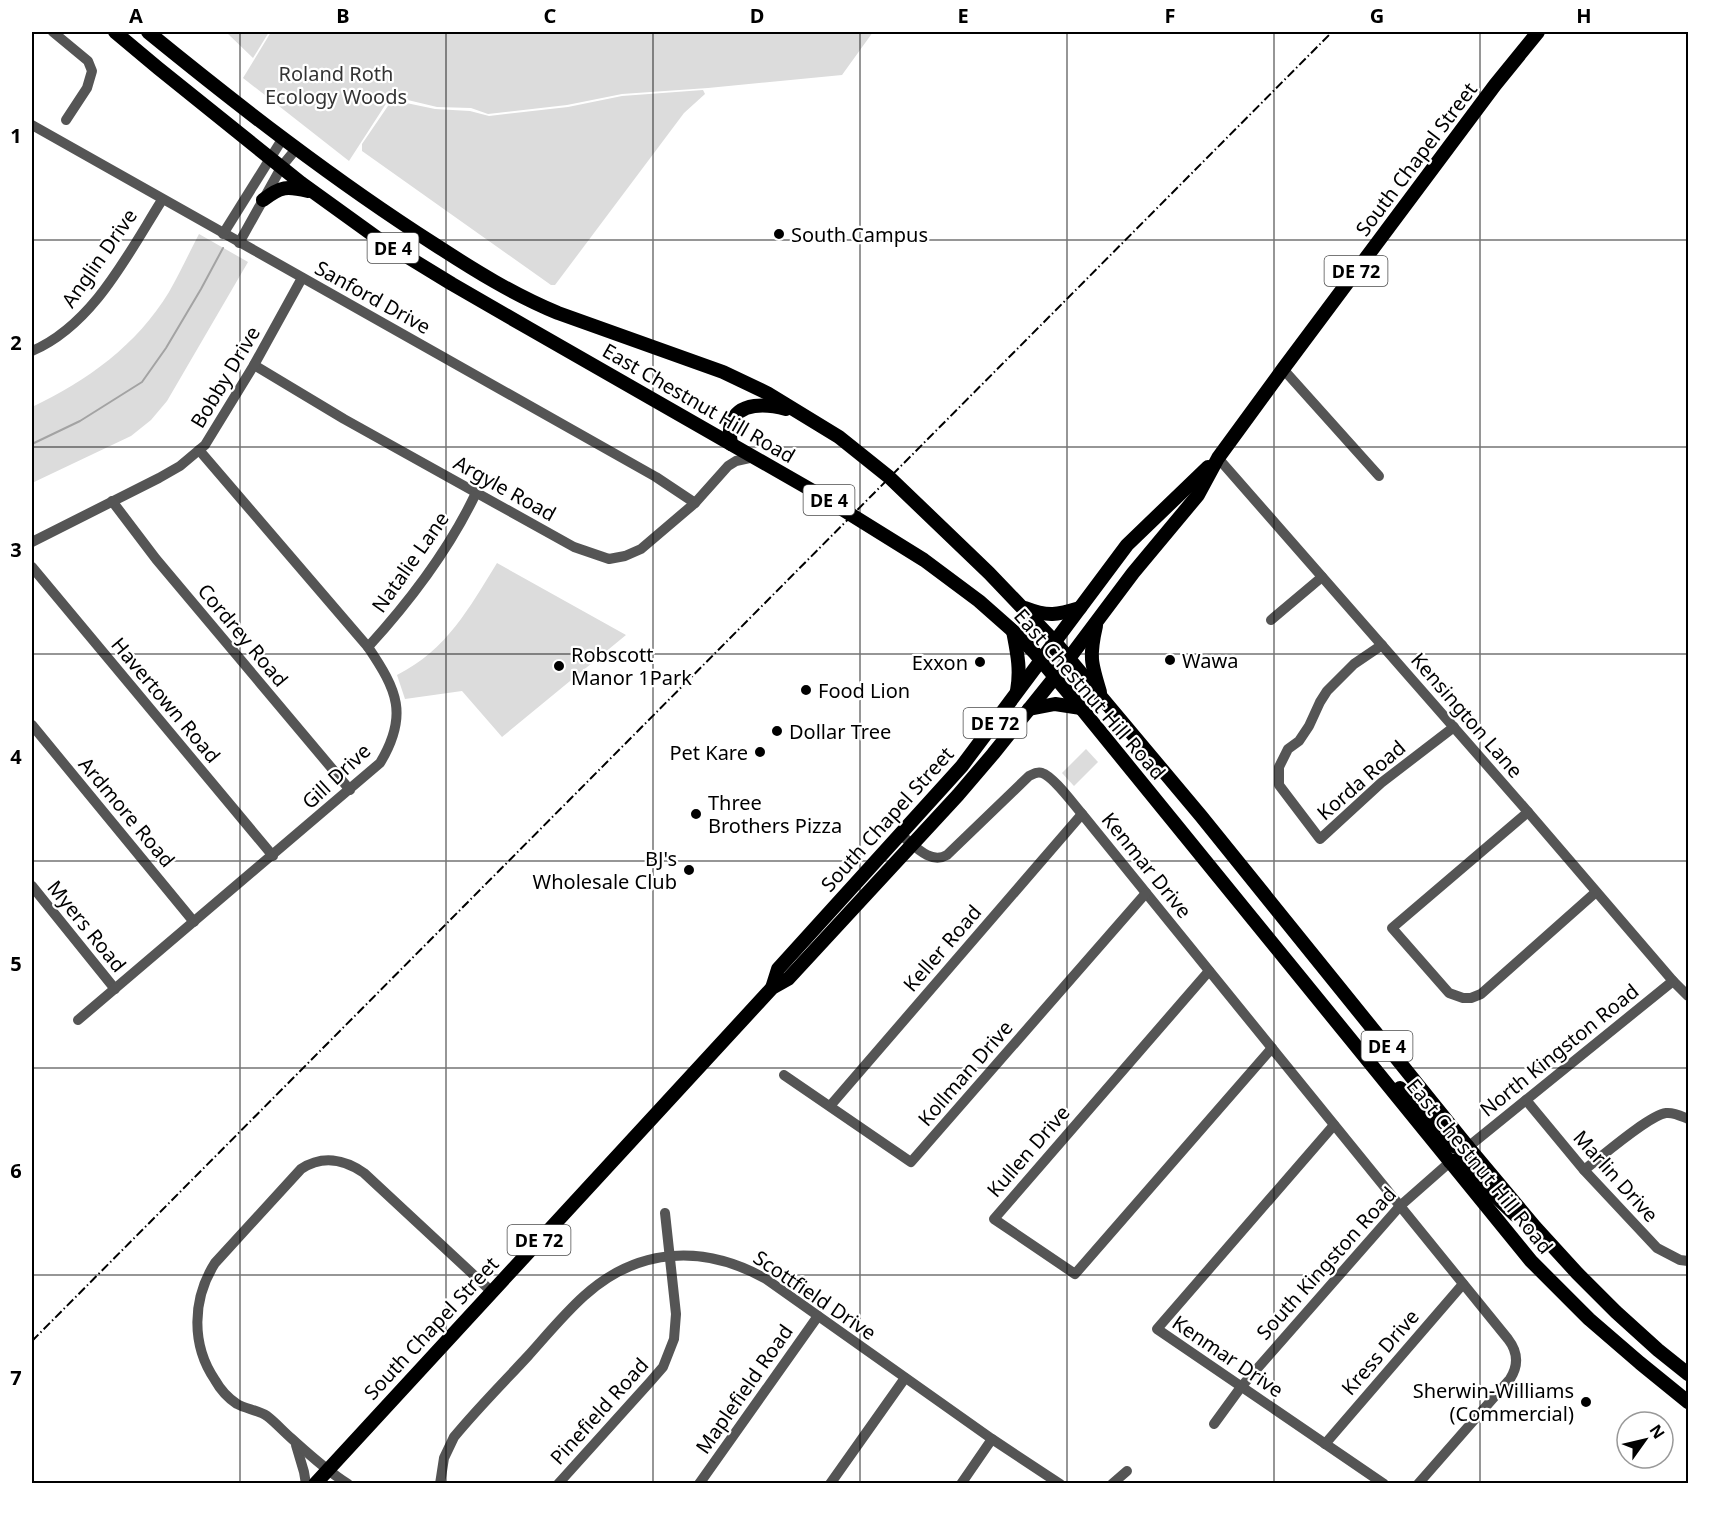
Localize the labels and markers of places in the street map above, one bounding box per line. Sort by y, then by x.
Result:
place label: South Campus [791,221,928,248]
marker: South Campus [772,227,786,241]
place label: Robscott Manor 1Park [571,641,692,691]
place label: Wawa [1182,647,1238,674]
place label: Exxon [912,649,968,676]
marker: Wawa [1163,653,1177,667]
marker: Exxon [973,655,987,669]
marker: Robscott Manor 1Park [552,659,566,673]
place label: Food Lion [818,677,910,704]
marker: Food Lion [799,683,813,697]
place label: Dollar Tree [789,718,891,745]
marker: Dollar Tree [770,724,784,738]
place label: Pet Kare [669,739,748,766]
marker: Pet Kare [753,745,767,759]
place label: Three Brothers Pizza [708,789,842,839]
marker: Three Brothers Pizza [689,807,703,821]
place label: BJ's Wholesale Club [533,845,677,895]
marker: BJ's Wholesale Club [682,863,696,877]
place label: Sherwin-Williams (Commercial) [1413,1377,1574,1427]
marker: Sherwin-Williams (Commercial) [1579,1395,1593,1409]

